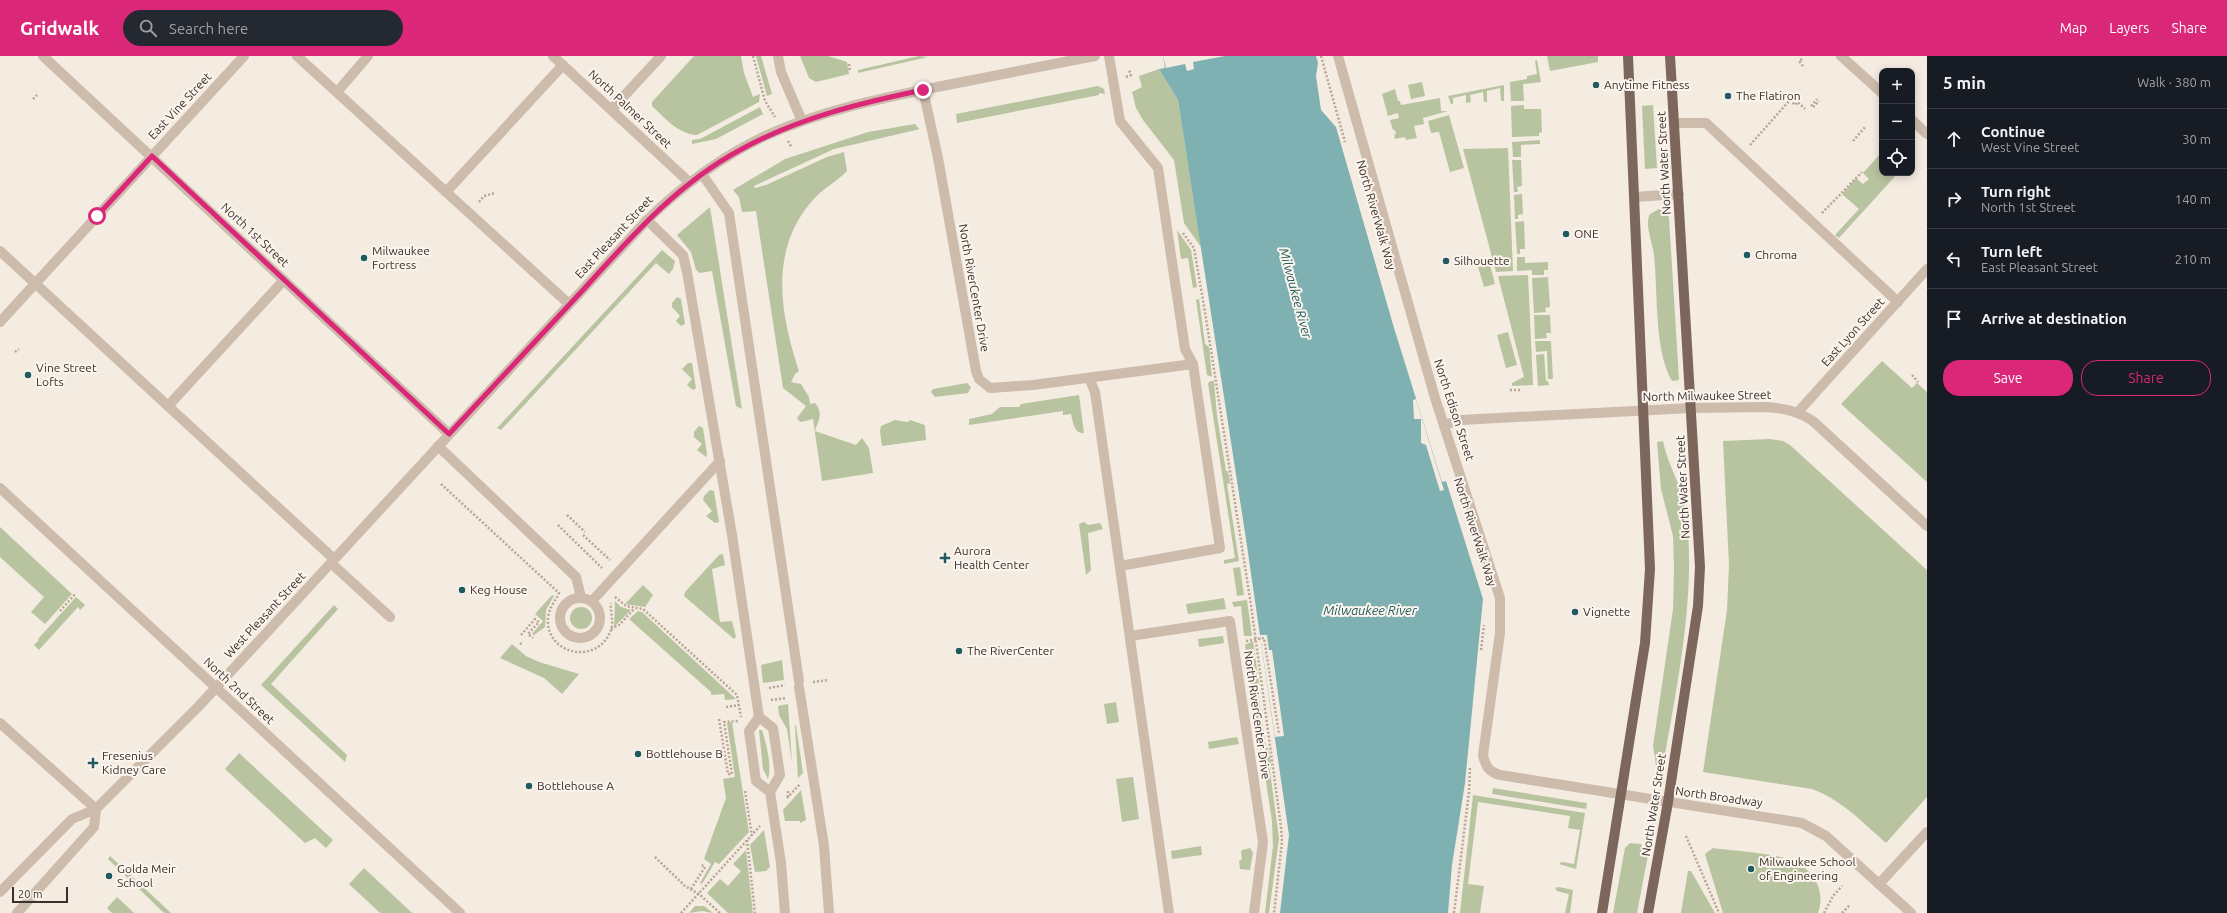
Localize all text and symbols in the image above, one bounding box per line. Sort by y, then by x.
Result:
search box [123,10,403,46]
text: Gridwalk [20,17,99,39]
icon: search [137,17,159,39]
text: Search here [169,20,248,37]
text: Map [2060,20,2087,36]
text: Layers [2109,20,2149,36]
text: Share [2171,20,2207,36]
street label: North Palmer Street [586,67,675,151]
map controls [1879,68,1915,176]
button: + [1879,68,1915,104]
street label: East Vine Street [145,69,214,142]
text: 5 min [1943,73,1986,92]
text: Walk · 380 m [2137,75,2211,89]
place label: Anytime Fitness [1604,78,1690,91]
marker: Anytime Fitness [1591,80,1601,90]
route end [914,81,932,99]
place label: The Flatiron [1736,89,1801,102]
marker: The Flatiron [1723,91,1733,101]
button: − [1879,104,1915,140]
street label: North Water Street [1654,111,1673,215]
text: Continue [1981,123,2045,140]
icon: ahead [1943,128,1965,150]
text: 30 m [2182,132,2211,146]
button: locate [1879,140,1915,176]
text: West Vine Street [1981,140,2079,154]
street label: North RiverWalk Way [1355,158,1398,271]
text: Turn right [1981,183,2051,200]
icon: right [1943,188,1965,210]
text: 140 m [2175,192,2211,206]
street label: East Pleasant Street [572,193,655,281]
street label: North 1st Street [219,200,292,269]
text: North 1st Street [1981,200,2076,214]
route start [88,207,106,225]
street label: North RiverCenter Drive [957,223,992,353]
place label: ONE [1574,227,1599,240]
marker: ONE [1561,229,1571,239]
text: Turn left [1981,243,2042,260]
place label: Milwaukee Fortress [372,244,430,271]
water label: Milwaukee River [1277,246,1315,341]
place label: Chroma [1755,248,1797,261]
icon: left [1943,248,1965,270]
marker: Chroma [1742,250,1752,260]
text: 210 m [2175,252,2211,266]
marker: Milwaukee Fortress [359,253,369,263]
place label: Silhouette [1454,254,1510,267]
marker: Silhouette [1441,256,1451,266]
text: East Pleasant Street [1981,260,2098,274]
street label: East Lyon Street [1819,295,1887,368]
icon: arrive [1943,308,1965,330]
text: Arrive at destination [1981,310,2127,327]
street label: North Edison Street [1432,357,1477,463]
button: Save [1943,360,2073,396]
button: Share [2081,360,2211,396]
place label: Vine Street Lofts [36,361,97,388]
marker: Vine Street Lofts [23,370,33,380]
street label: North Milwaukee Street [1643,388,1772,403]
street label: North Water Street [1673,435,1692,539]
street label: North RiverWalk Way [1452,476,1499,588]
place label: Aurora Health Center [954,544,1030,571]
marker: Aurora Health Center [939,552,951,564]
street label: West Pleasant Street [222,569,308,660]
place label: Keg House [470,583,528,596]
marker: Keg House [457,585,467,595]
water label: Milwaukee River [1323,603,1418,617]
place label: Vignette [1583,605,1630,618]
marker: Vignette [1570,607,1580,617]
place label: The RiverCenter [967,644,1054,657]
marker: The RiverCenter [954,646,964,656]
street label: North RiverCenter Drive [1242,650,1273,780]
street label: North 2nd Street [202,655,277,727]
place label: Bottlehouse B [646,747,723,760]
place label: Fresenius Kidney Care [102,749,166,776]
marker: Bottlehouse B [633,749,643,759]
street label: North Water Street [1639,752,1668,857]
marker: Fresenius Kidney Care [87,757,99,769]
place label: Bottlehouse A [537,779,614,792]
marker: Bottlehouse A [524,781,534,791]
street label: North Broadway [1675,784,1764,809]
place label: Milwaukee School of Engineering [1759,855,1856,882]
place label: Golda Meir School [117,862,176,889]
marker: Milwaukee School of Engineering [1746,864,1756,874]
marker: Golda Meir School [104,871,114,881]
scale bar [12,885,68,904]
text: 20 m [18,888,42,900]

